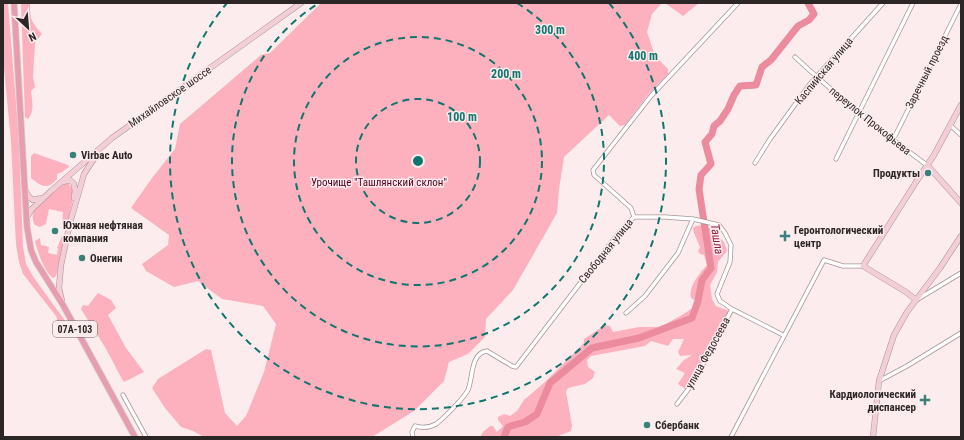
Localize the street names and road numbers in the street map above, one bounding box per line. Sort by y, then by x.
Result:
street label: Заречный проезд [903,33,951,111]
street label: Каспийская улица [792,35,856,107]
street label: Михайловское шоссе [126,63,214,131]
street label: переулок Прокофьева [827,84,913,158]
street label: Свободная улица [576,216,636,286]
street label: улица Федосеева [683,315,733,391]
road number: 07А-103 [53,321,97,337]

